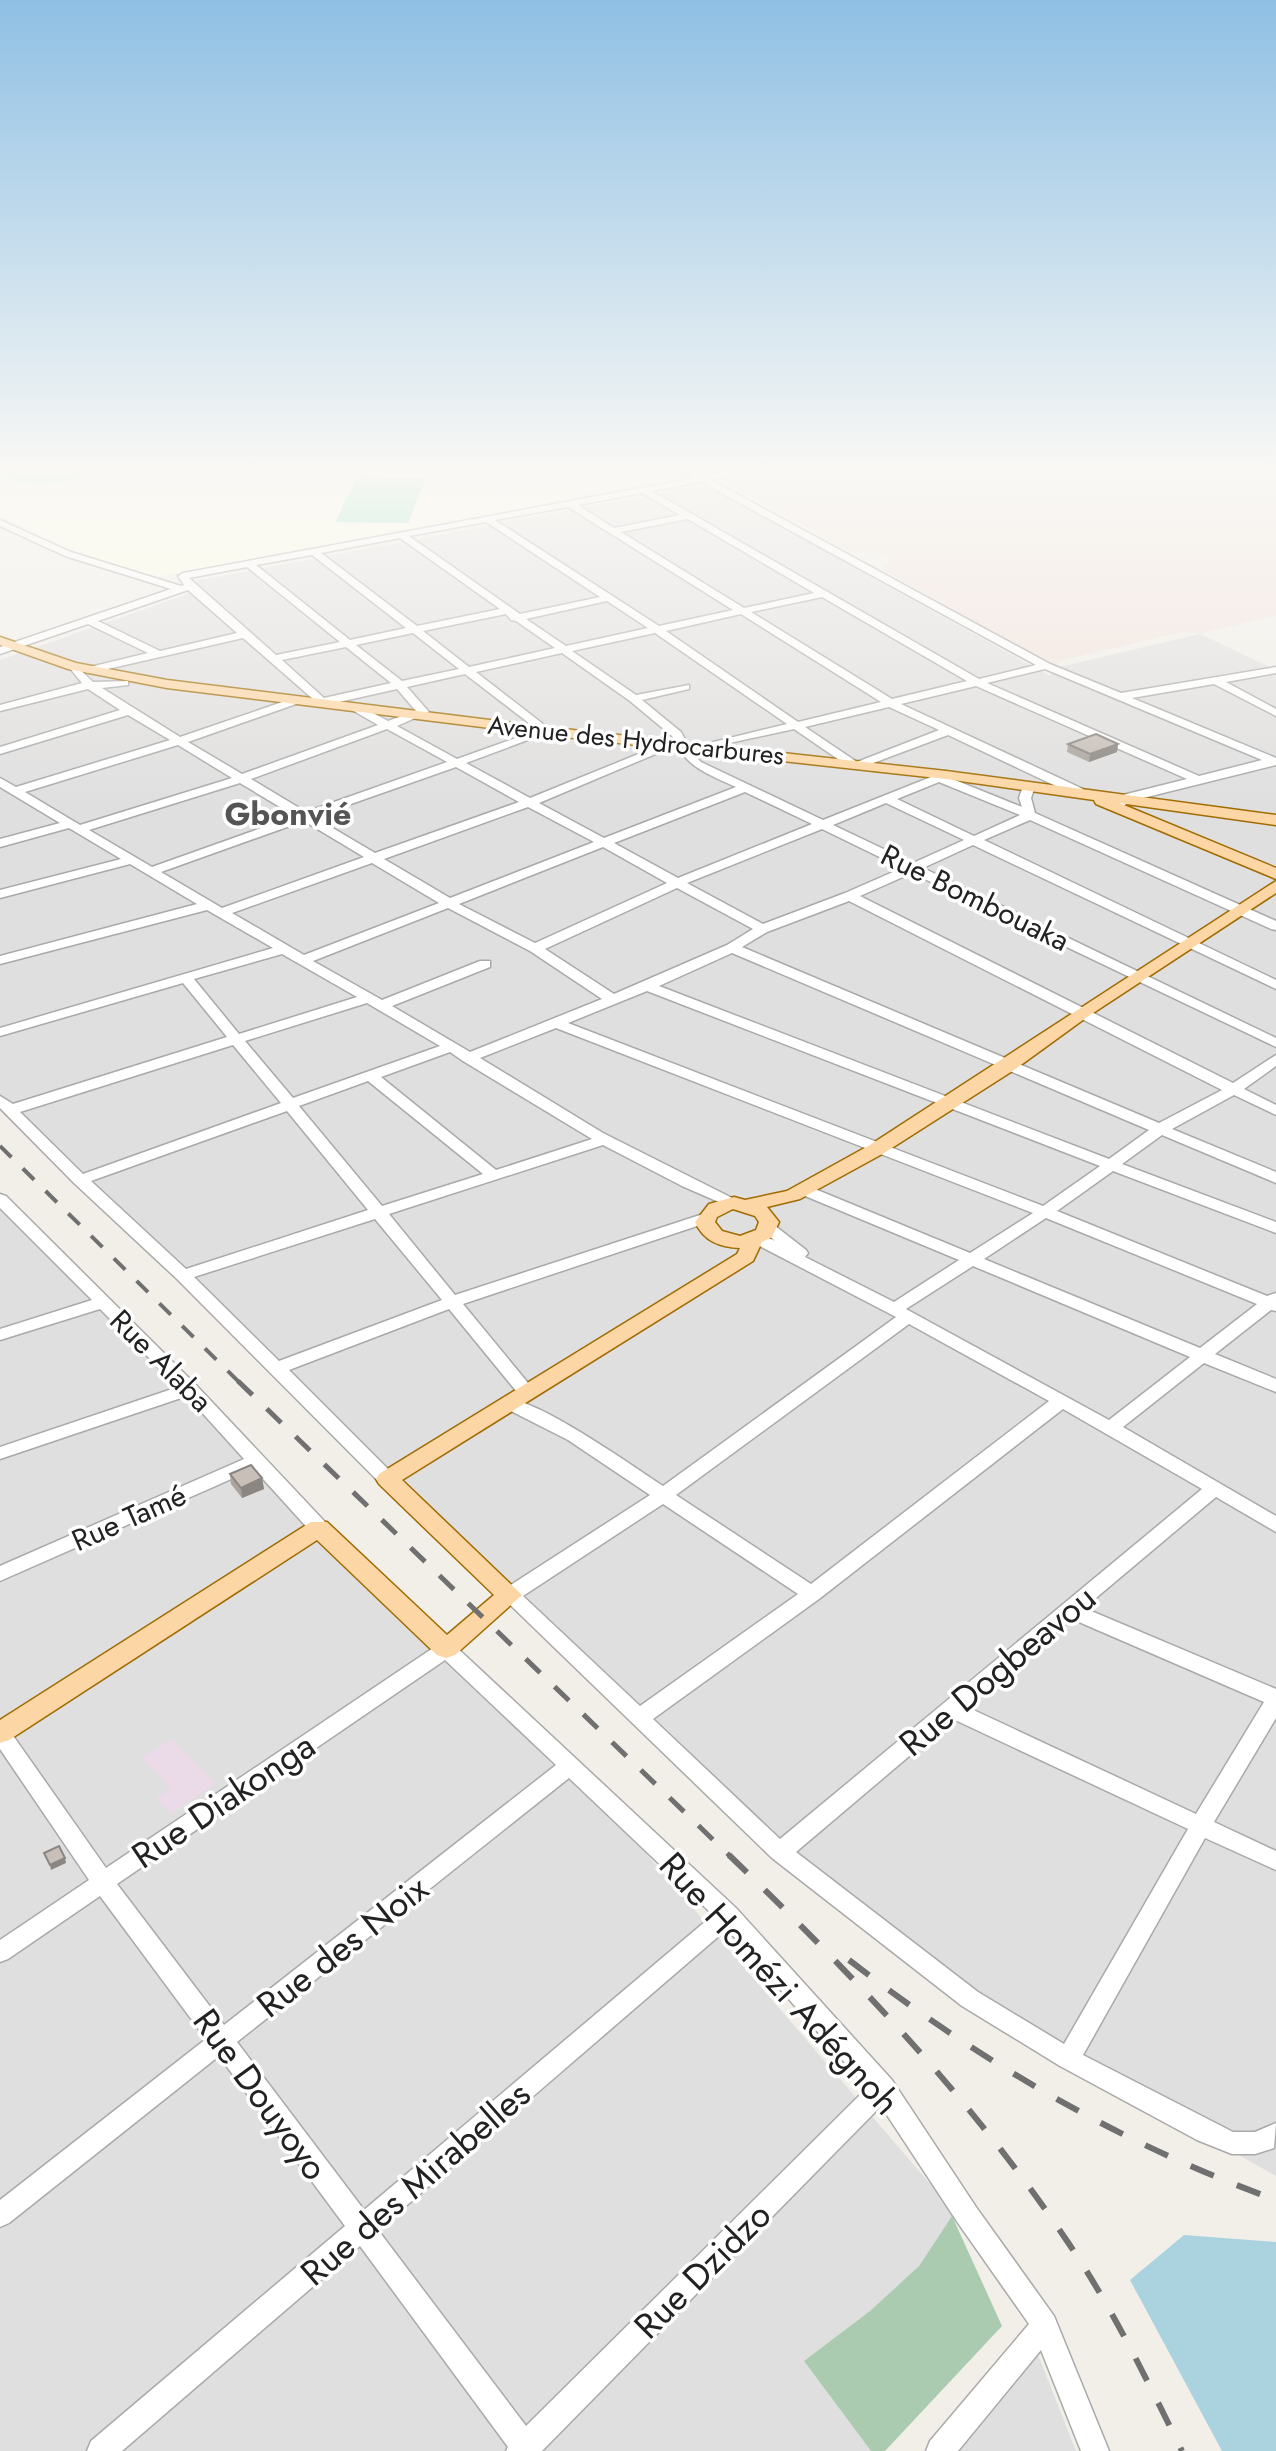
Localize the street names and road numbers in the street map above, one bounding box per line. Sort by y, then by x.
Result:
street label: Avenue des Hydrocarbures [486,706,786,774]
street label: Rue Bombouaka [874,833,1077,962]
street label: Rue Alaba [100,1300,222,1422]
street label: Rue Tamé [65,1473,193,1562]
street label: Rue Dogbeavou [887,1572,1107,1768]
street label: Rue Diakonga [121,1719,325,1881]
street label: Rue Homézi Adégnoh [648,1840,912,2126]
street label: Rue des Noix [245,1862,439,2030]
street label: Rue Douyoyo [181,1997,341,2191]
street label: Rue des Mirabelles [289,2068,541,2298]
street label: Rue Dzidzo [622,2190,782,2350]

